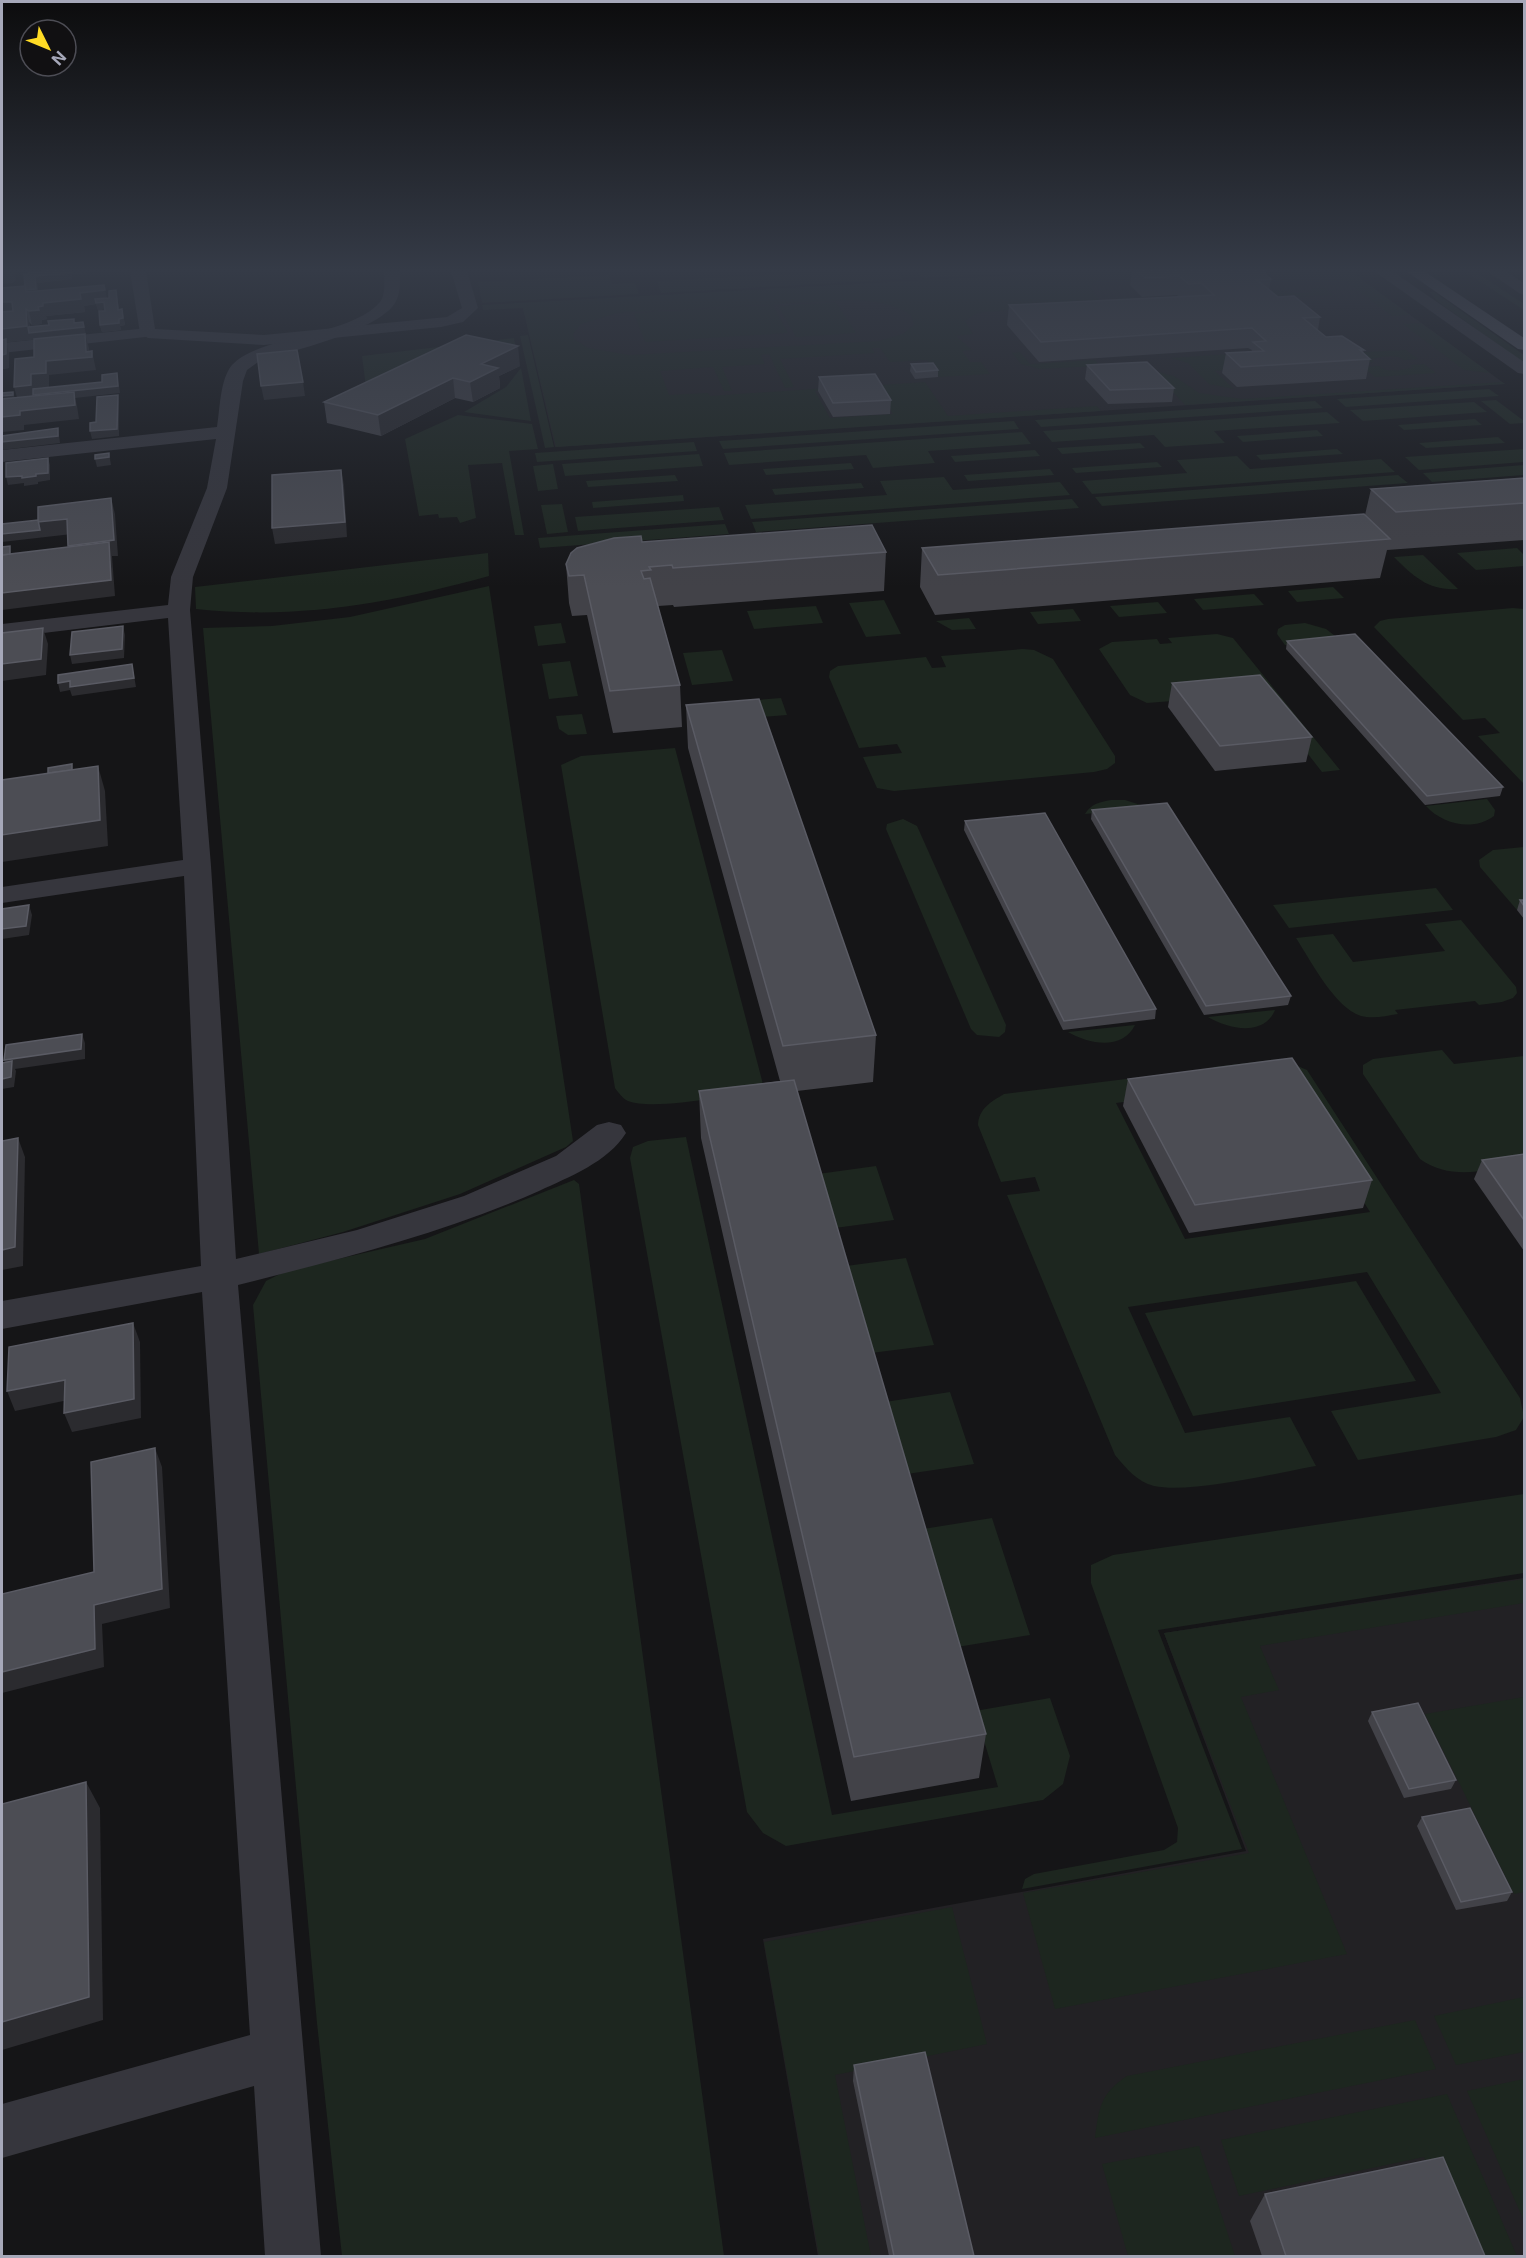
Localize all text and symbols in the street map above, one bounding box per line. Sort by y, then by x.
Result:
north arrow [18,18,78,78]
text: N [47,47,70,70]

